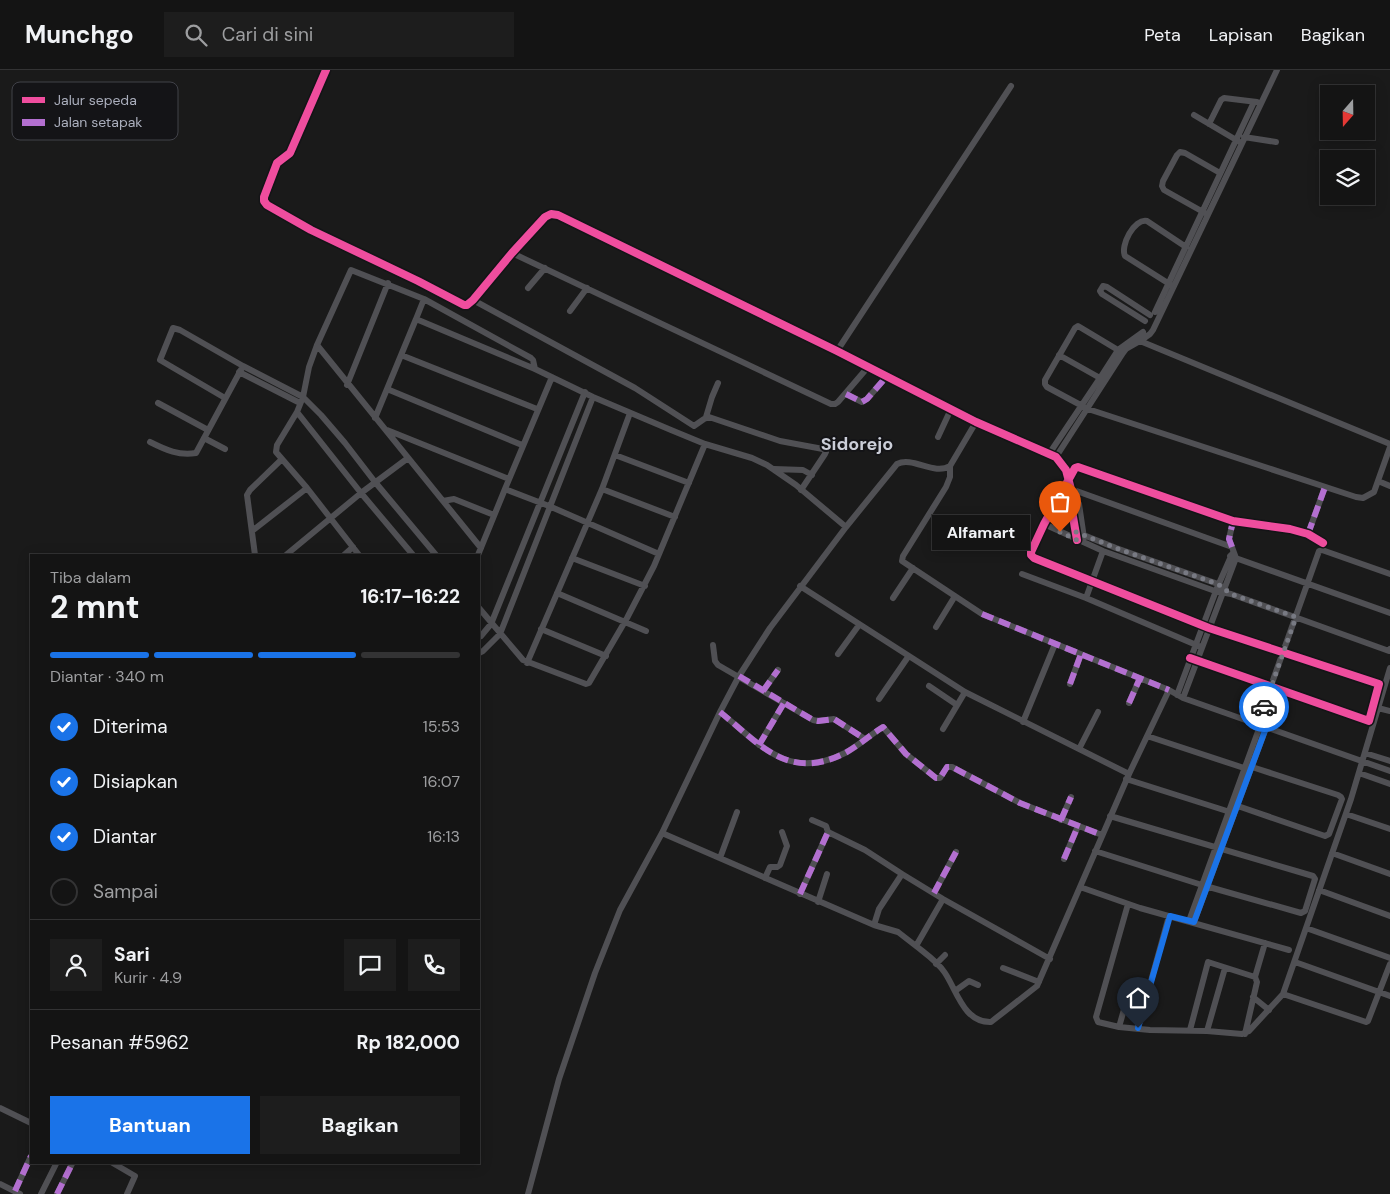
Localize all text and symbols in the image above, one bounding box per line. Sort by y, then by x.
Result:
search box [164,12,514,57]
text: Munchgo [25,19,134,50]
icon: search [182,21,210,49]
text: Cari di sini [222,22,313,47]
text: Peta [1144,23,1181,47]
text: Lapisan [1209,23,1273,47]
text: Bagikan [1301,23,1365,47]
legend [12,82,178,140]
north arrow [1320,85,1375,140]
map controls [1320,85,1375,205]
text: Jalur sepeda [54,91,137,109]
text: Jalan setapak [54,113,142,131]
button: layers [1320,150,1375,205]
district label: Sidorejo [821,432,893,456]
pin [1039,481,1081,532]
icon: bag [1046,488,1074,516]
callout: Alfamart [932,514,1030,550]
text: Alfamart [947,522,1015,543]
text: Tiba dalam [50,567,131,588]
text: 16:17–16:22 [360,584,460,609]
text: 2 mnt [50,586,140,628]
text: Diantar · 340 m [50,666,164,687]
courier [1239,682,1289,732]
icon: car [1250,693,1278,721]
icon: check [50,713,78,741]
text: Diterima [93,714,167,739]
text: 15:53 [423,716,460,737]
icon: check [50,768,78,796]
text: Disiapkan [93,769,178,794]
text: 16:07 [422,771,460,792]
icon: check [50,823,78,851]
text: Diantar [93,824,157,849]
text: 16:13 [427,826,460,847]
text: Sampai [93,879,158,904]
button: person [50,939,102,991]
button: chat [344,939,396,991]
button: phone [408,939,460,991]
text: Sari [114,942,150,967]
text: Kurir · 4.9 [114,967,182,988]
pin [1117,977,1159,1028]
icon: home [1124,984,1152,1012]
text: Pesanan #5962 [50,1030,189,1055]
text: Rp 182,000 [357,1030,460,1055]
button: Bantuan [50,1096,250,1154]
button: Bagikan [260,1096,460,1154]

